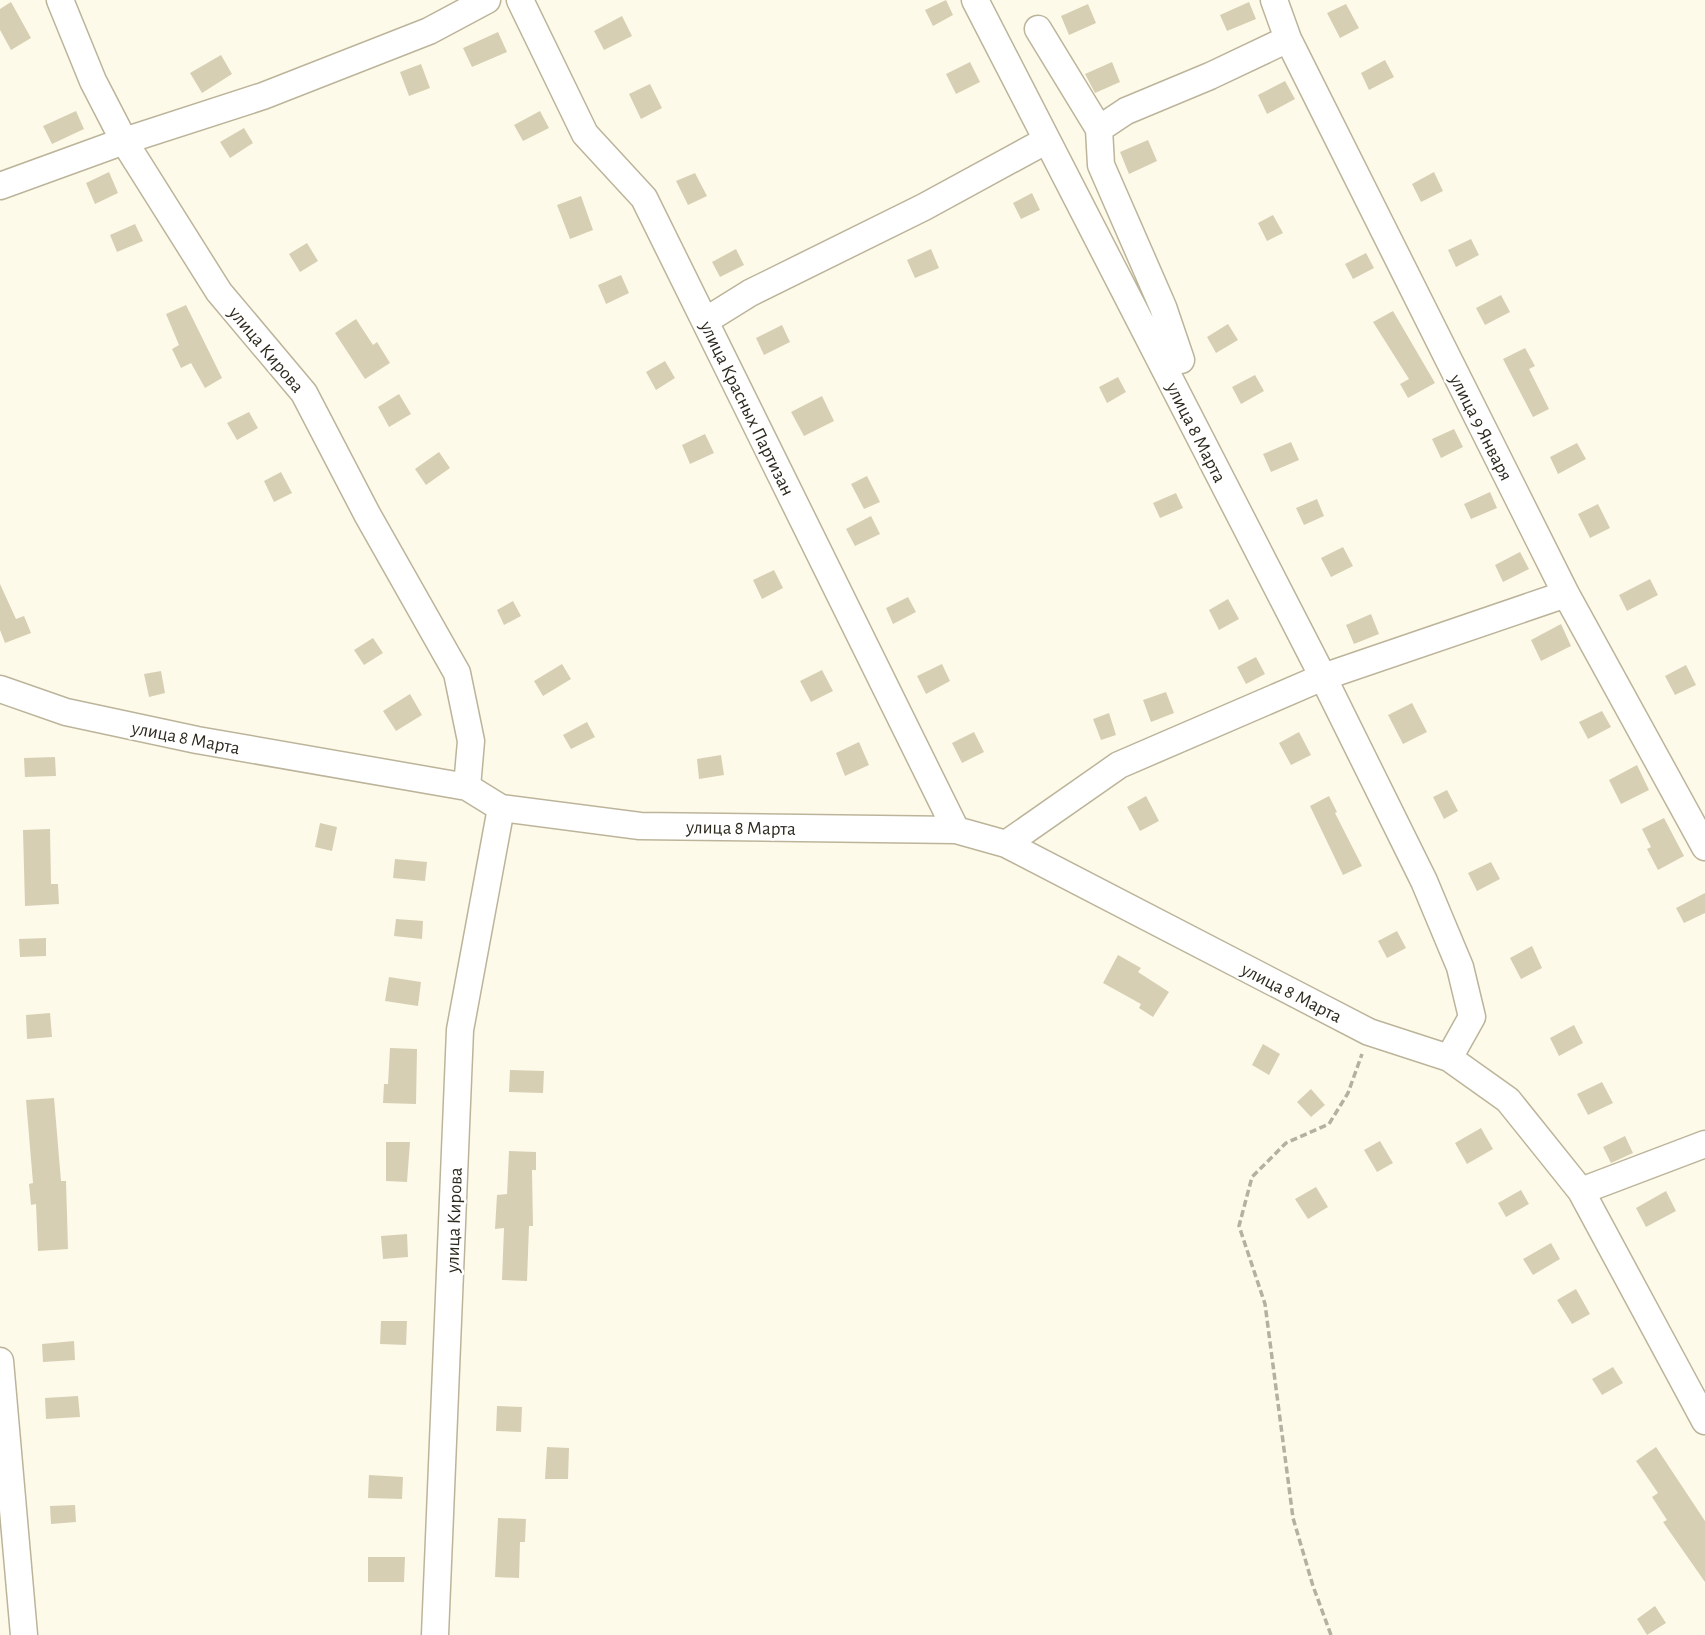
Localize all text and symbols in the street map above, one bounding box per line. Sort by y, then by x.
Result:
street label: улица Кирова [224,303,307,397]
street label: улица Красных Партизан [696,317,797,499]
street label: улица 9 Января [1445,371,1516,484]
street label: улица 8 Марта [1162,379,1229,486]
street label: улица 8 Марта [129,719,242,758]
street label: улица 8 Марта [685,818,796,839]
street label: улица 8 Марта [1237,960,1345,1027]
street label: улица Кирова [443,1167,466,1274]

